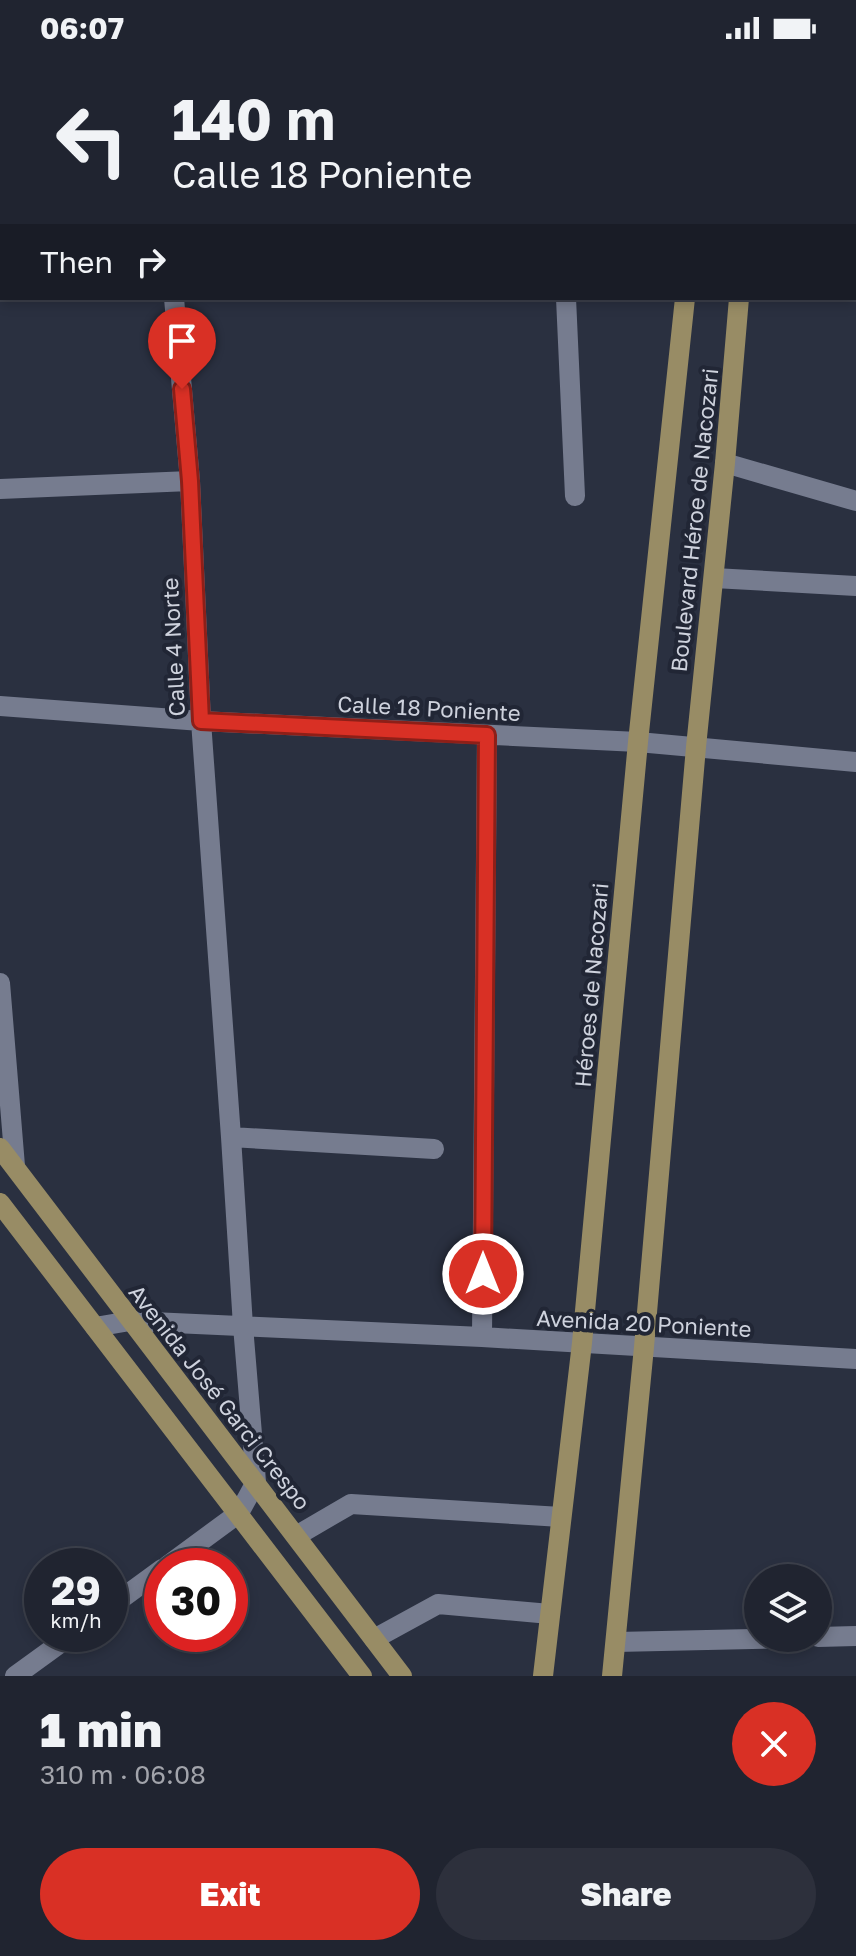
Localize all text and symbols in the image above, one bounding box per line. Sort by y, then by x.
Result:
text: 06:07 [40,10,124,46]
text: 140 m [172,85,335,152]
icon: left [40,88,144,192]
text: Calle 18 Poniente [172,153,472,196]
icon: right [129,240,173,284]
text: Then [40,244,113,280]
pin [148,307,216,389]
icon: arrive [160,319,204,363]
street label: Boulevard Héroe de Nacozari [665,367,723,673]
street label: Calle 4 Norte [156,577,190,717]
street label: Calle 18 Poniente [337,690,521,726]
street label: Héroes de Nacozari [569,882,613,1088]
position arrow [441,1232,525,1316]
street label: Avenida José Garci Crespo [124,1279,316,1515]
street label: Avenida 20 Poniente [536,1304,752,1342]
speed limit sign: 30 [144,1548,248,1652]
map controls [744,1564,832,1652]
button: layers [744,1564,832,1652]
text: 29 [51,1566,101,1614]
text: km/h [51,1608,101,1632]
text: 1 min [40,1700,162,1758]
button: close [732,1702,816,1786]
text: 310 m · 06:08 [40,1759,206,1790]
button: Exit [40,1848,420,1940]
button: Share [436,1848,816,1940]

